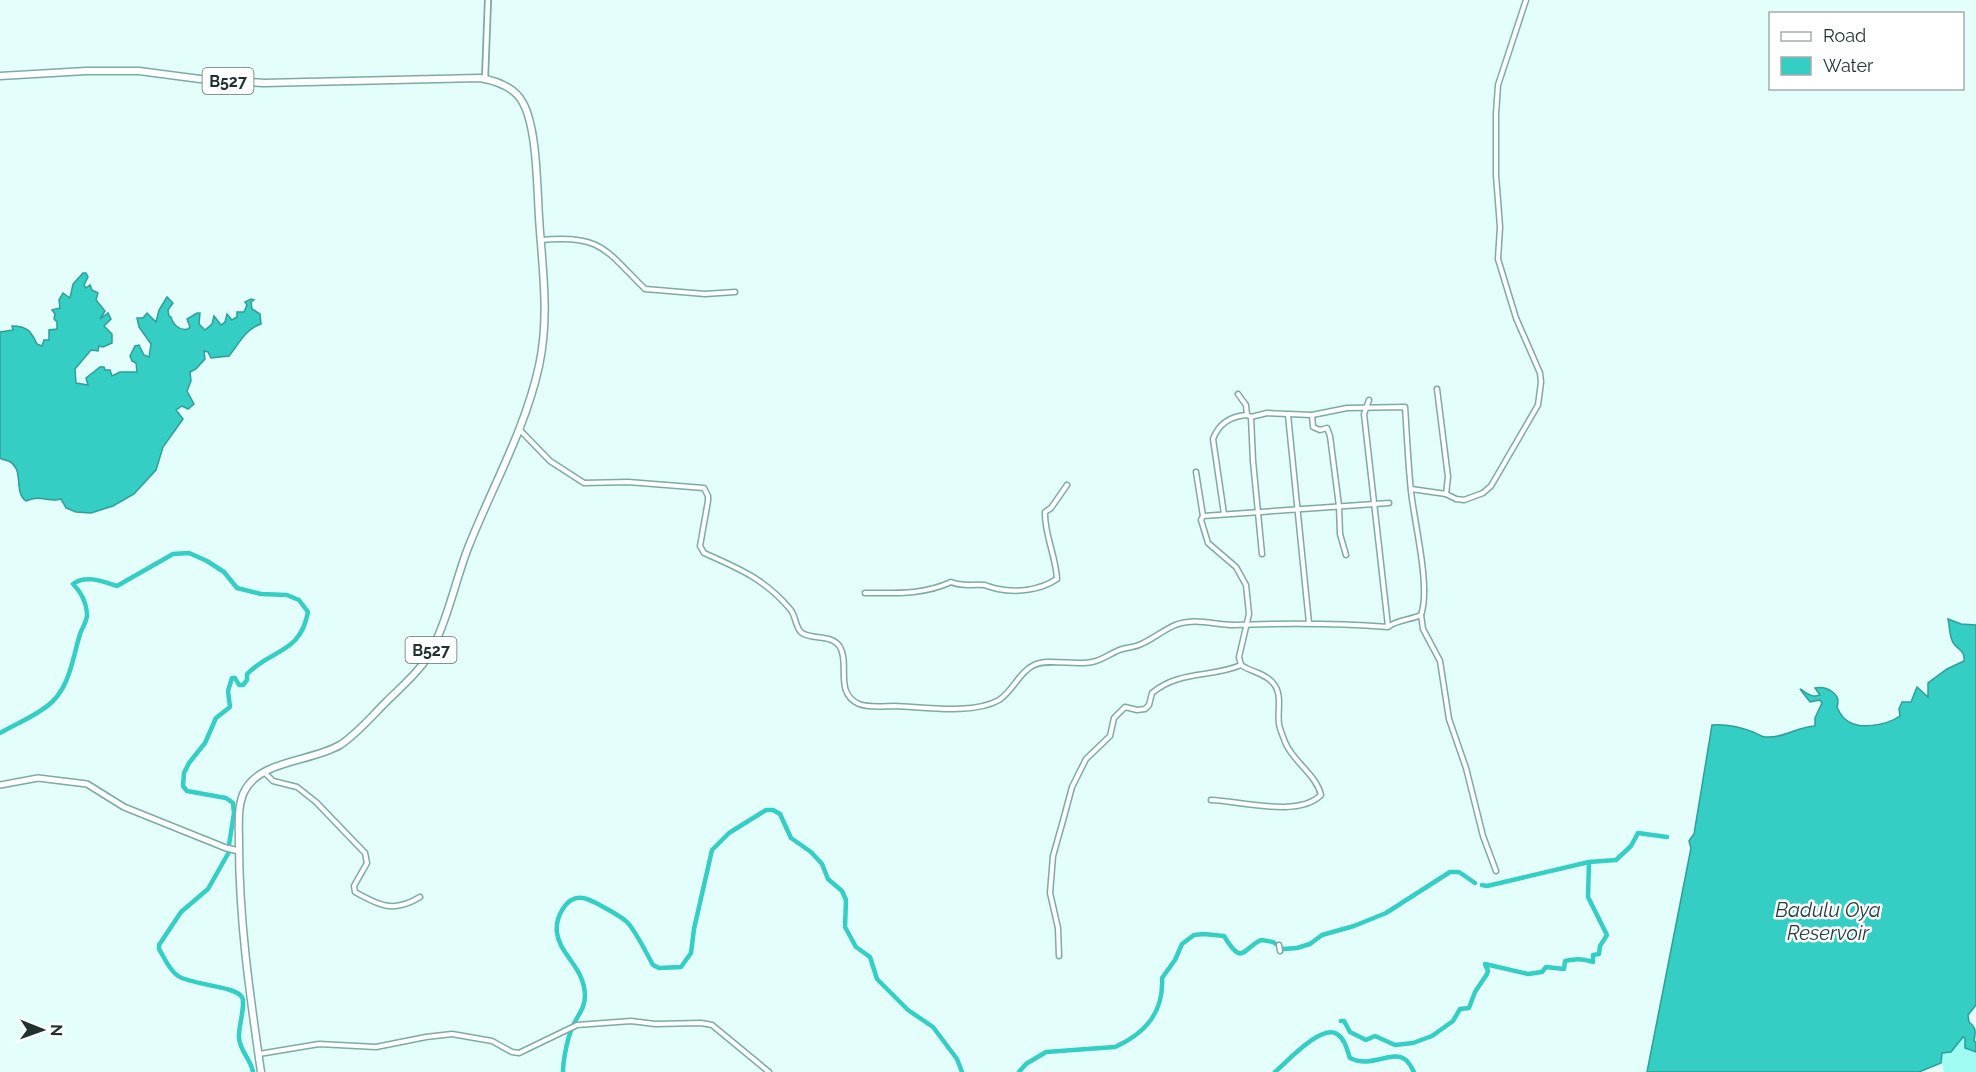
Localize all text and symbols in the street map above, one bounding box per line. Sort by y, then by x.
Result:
legend [1769,12,1964,90]
text: Road [1823,25,1866,46]
text: Water [1823,55,1874,76]
road number: B527 [202,68,254,94]
road number: B527 [406,637,456,663]
water label: Badulu Oya Reservoir [1775,898,1881,945]
north arrow [12,1000,72,1060]
text: N [47,1024,66,1037]

